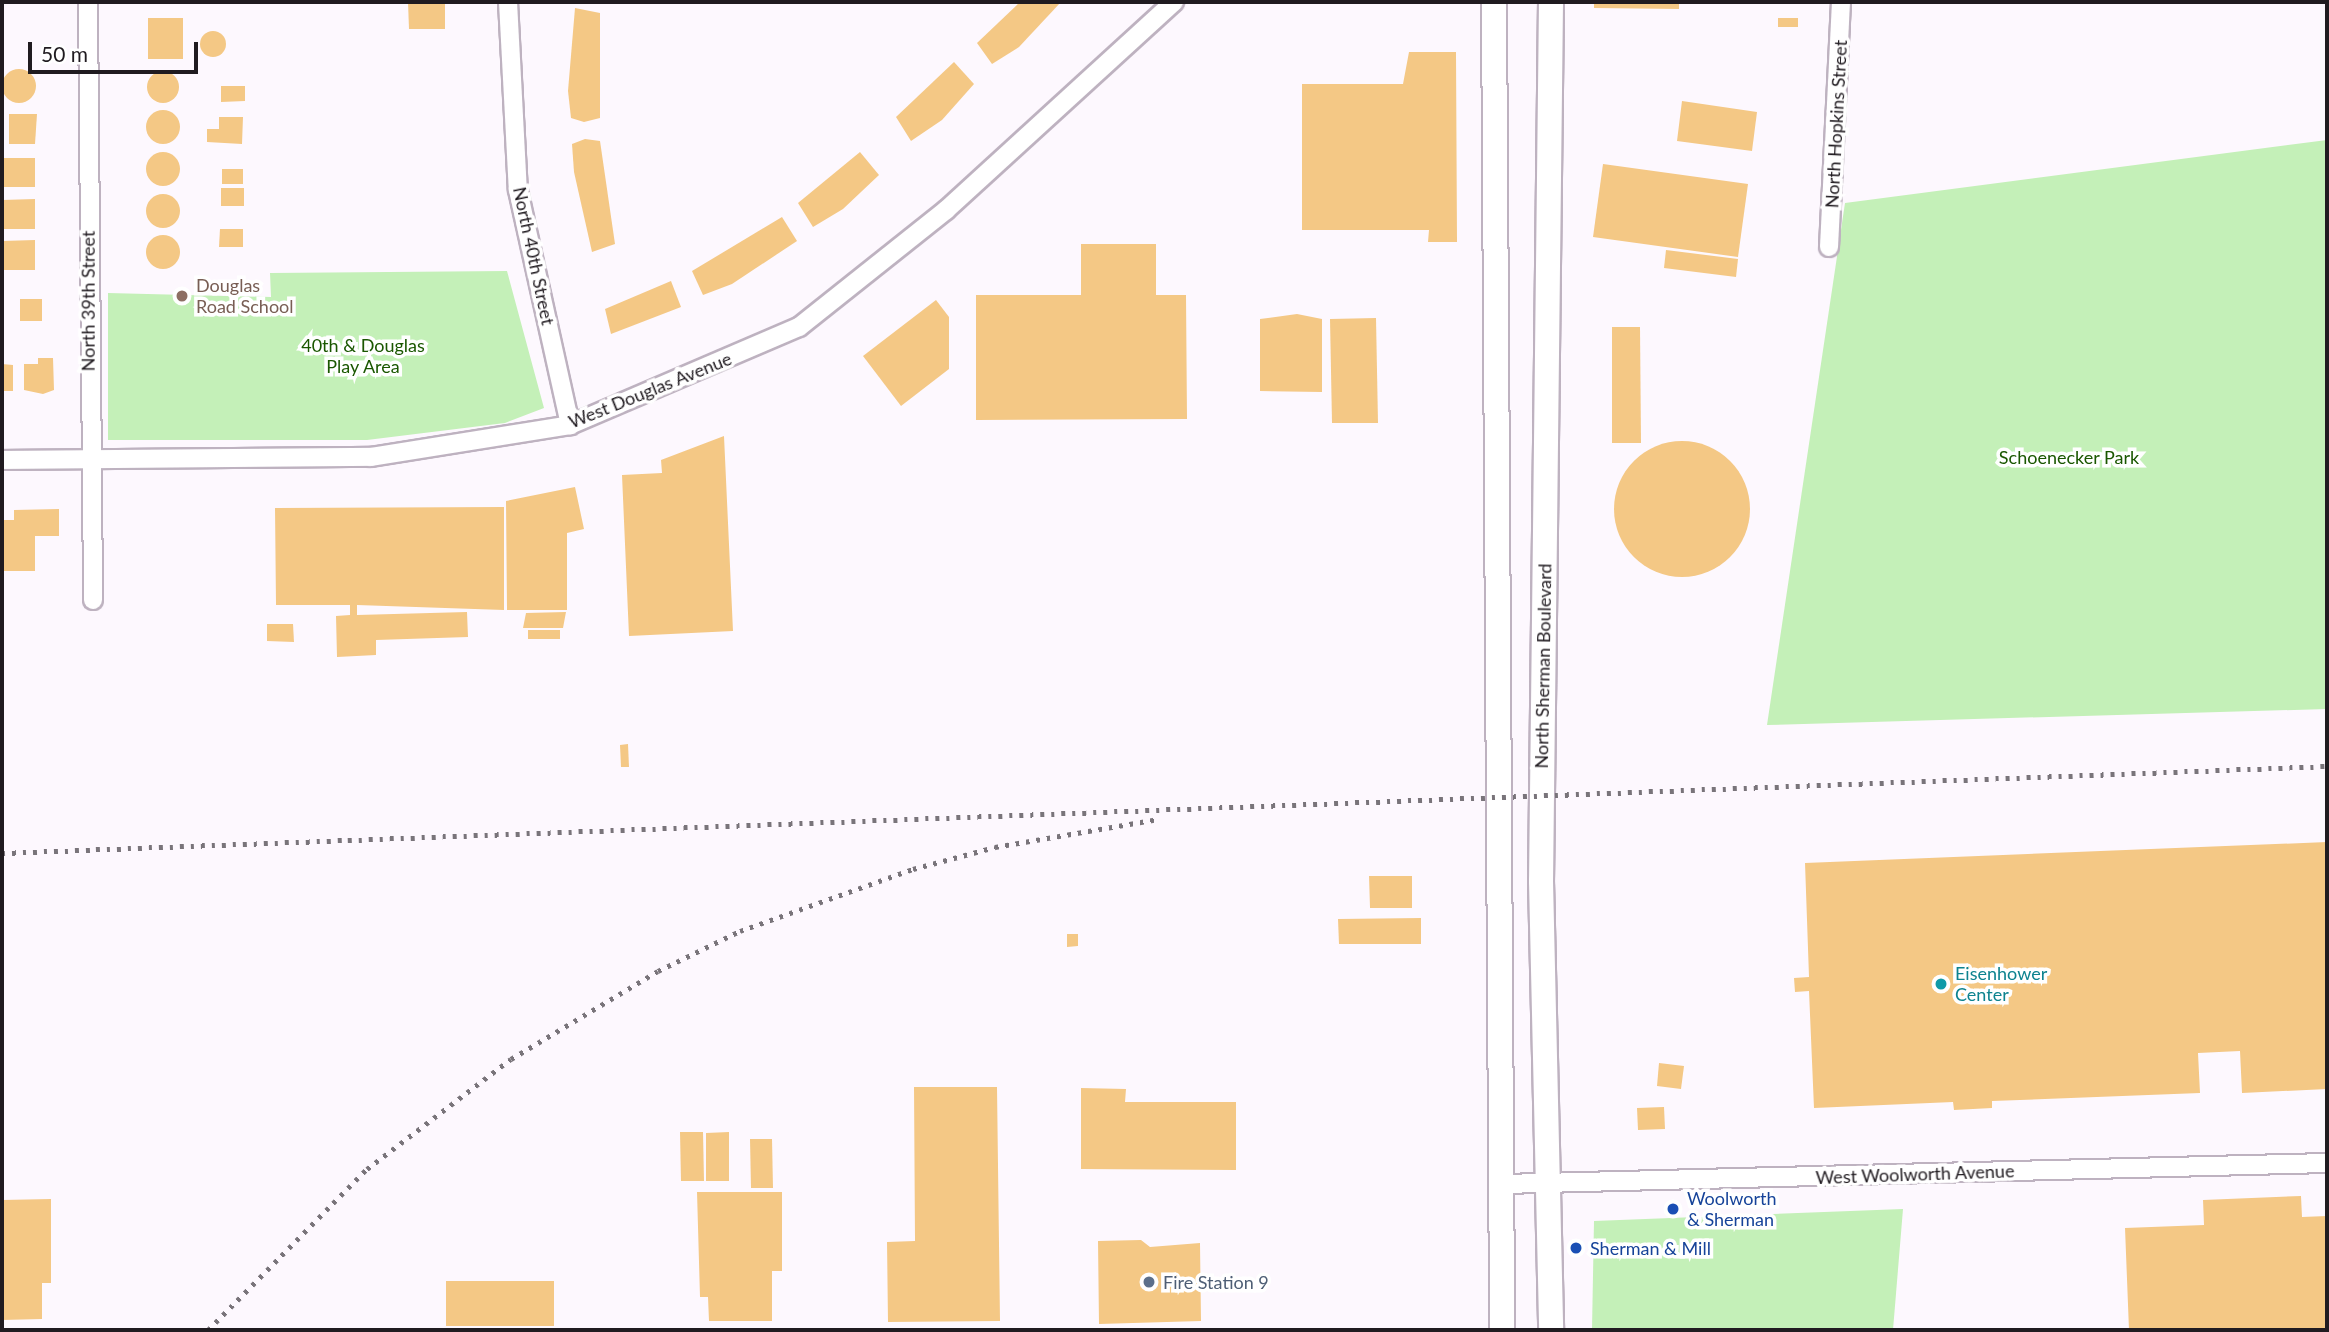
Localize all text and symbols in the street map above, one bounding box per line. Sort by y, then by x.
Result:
scale bar [32,28,201,72]
street label: North Hopkins Street [1821,39,1851,209]
text: 50 m [41,41,88,66]
street label: North 40th Street [509,185,559,327]
street label: North 39th Street [77,231,99,371]
place label: Douglas Road School [196,275,294,318]
marker: Douglas Road School [174,288,190,304]
park label: 40th & Douglas Play Area [301,335,425,378]
street label: West Douglas Avenue [565,347,735,433]
park label: Schoenecker Park [1999,446,2139,468]
street label: North Sherman Boulevard [1530,563,1556,769]
place label: Eisenhower Center [1955,963,2047,1006]
marker: Eisenhower Center [1933,976,1949,992]
street label: West Woolworth Avenue [1815,1160,2015,1188]
place label: Woolworth & Sherman [1687,1188,1777,1230]
marker: Woolworth & Sherman [1665,1201,1681,1217]
place label: Sherman & Mill [1590,1237,1711,1259]
marker: Sherman & Mill [1568,1240,1584,1256]
place label: Fire Station 9 [1163,1271,1269,1293]
marker: Fire Station 9 [1141,1274,1157,1290]

